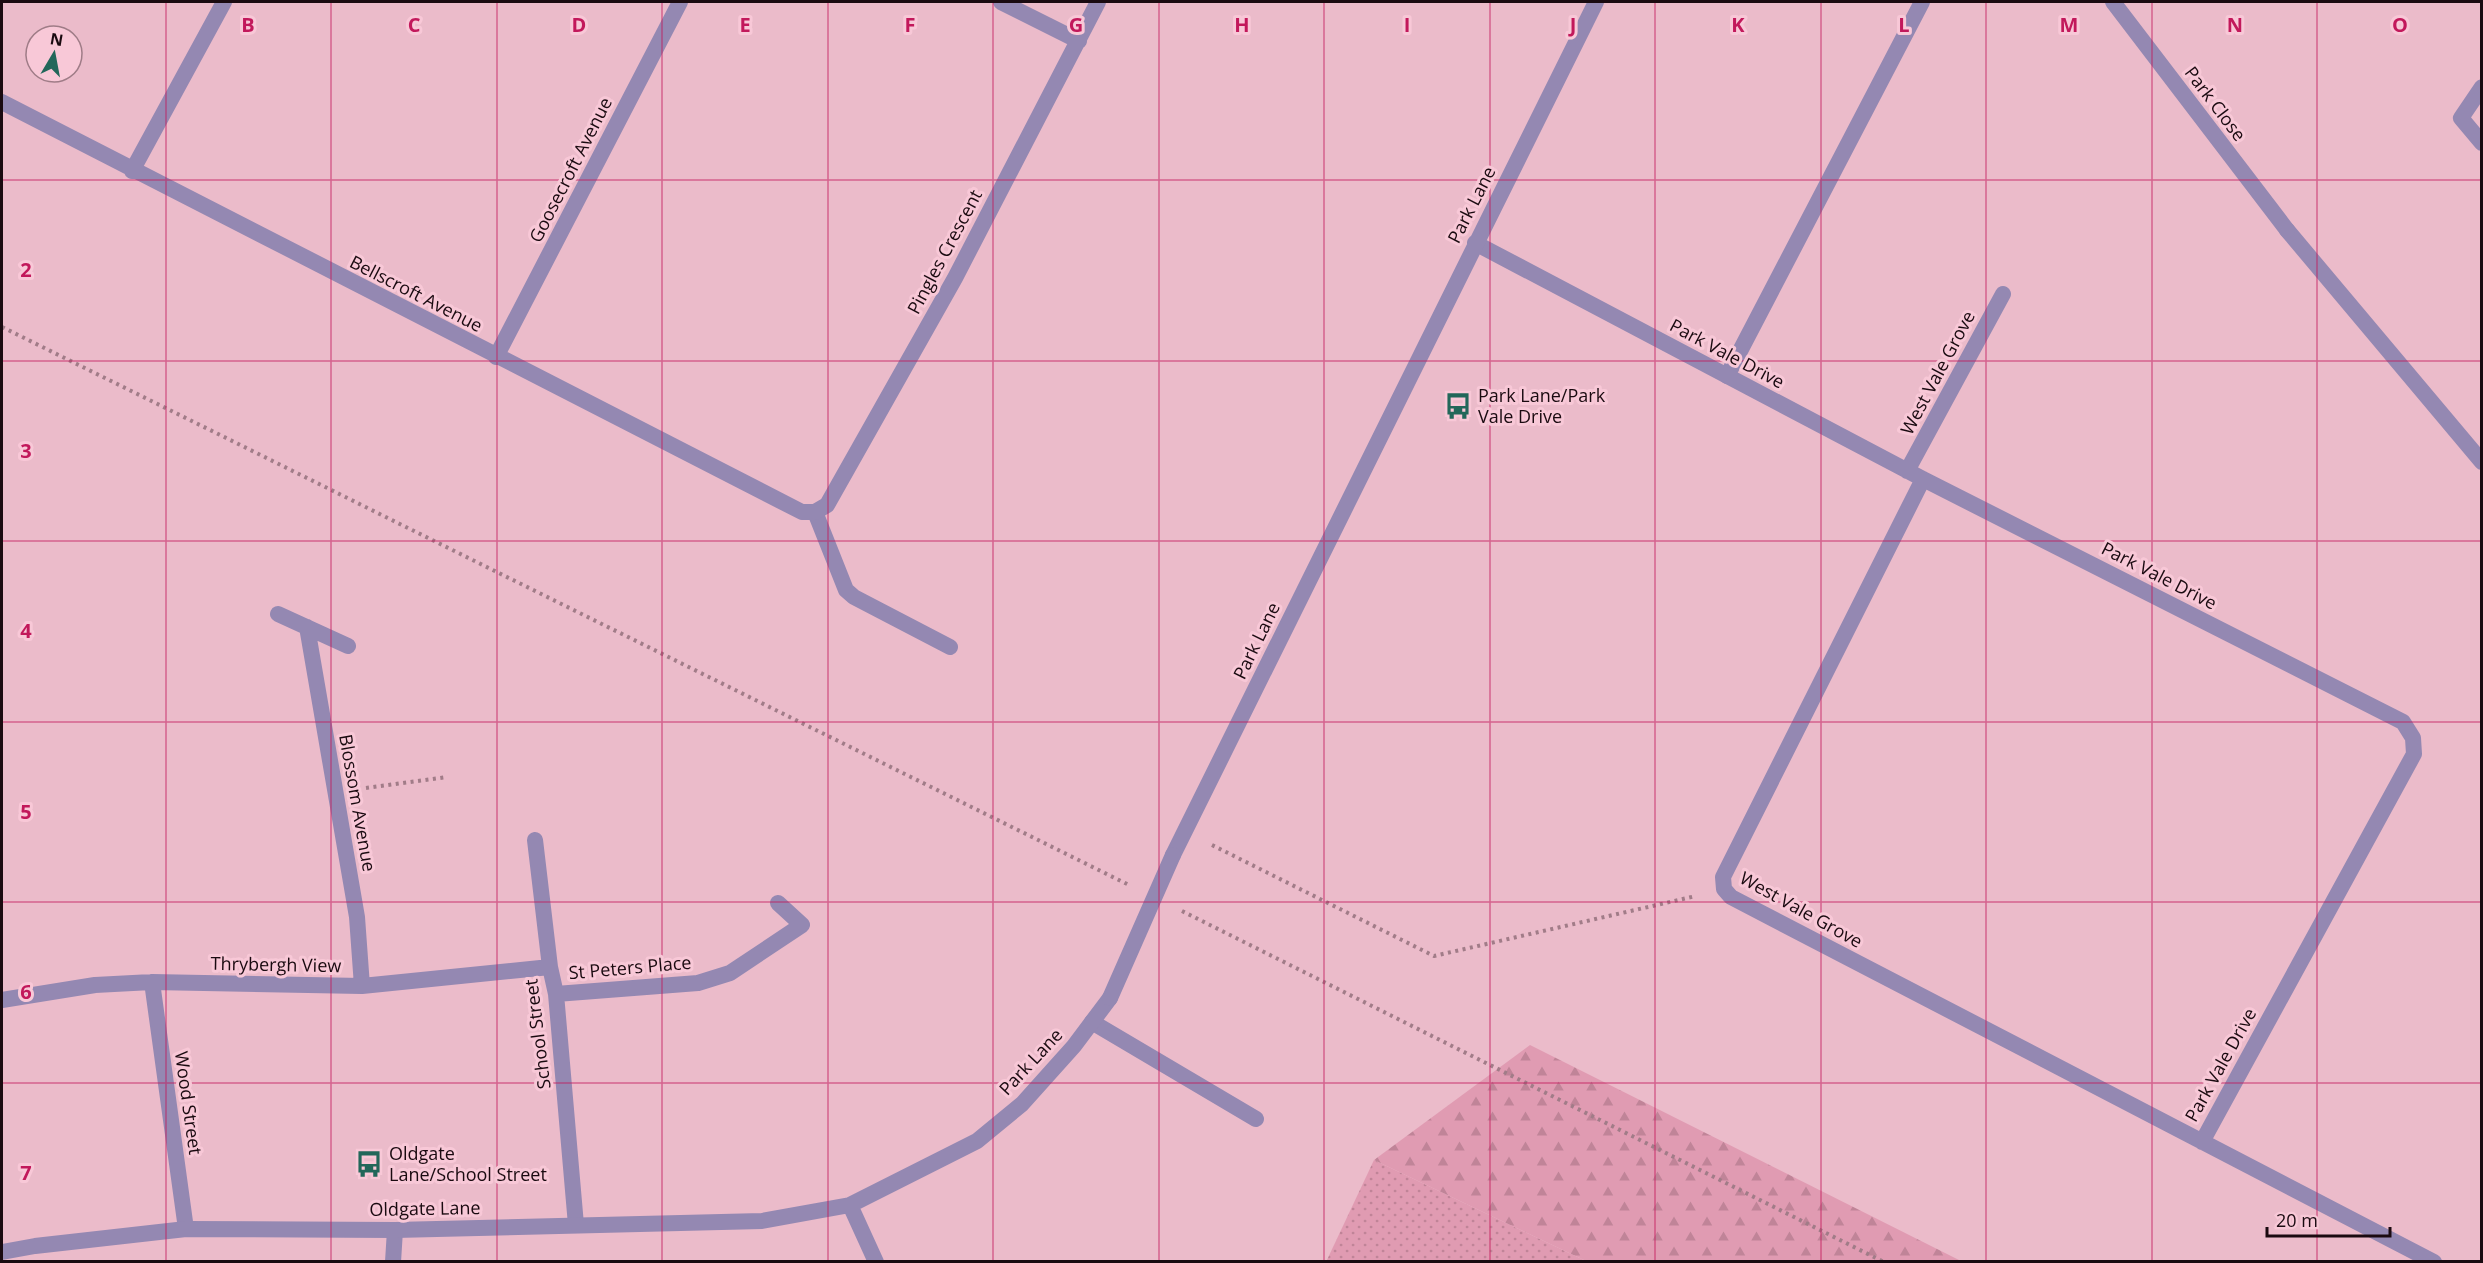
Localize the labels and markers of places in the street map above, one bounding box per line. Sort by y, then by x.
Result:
place label: Park Lane/Park Vale Drive [1478,383,1606,428]
bus stop icon: Park Lane/Park Vale Drive [1443,391,1473,421]
place label: Oldgate Lane/School Street [389,1141,547,1186]
bus stop icon: Oldgate Lane/School Street [354,1149,384,1179]

